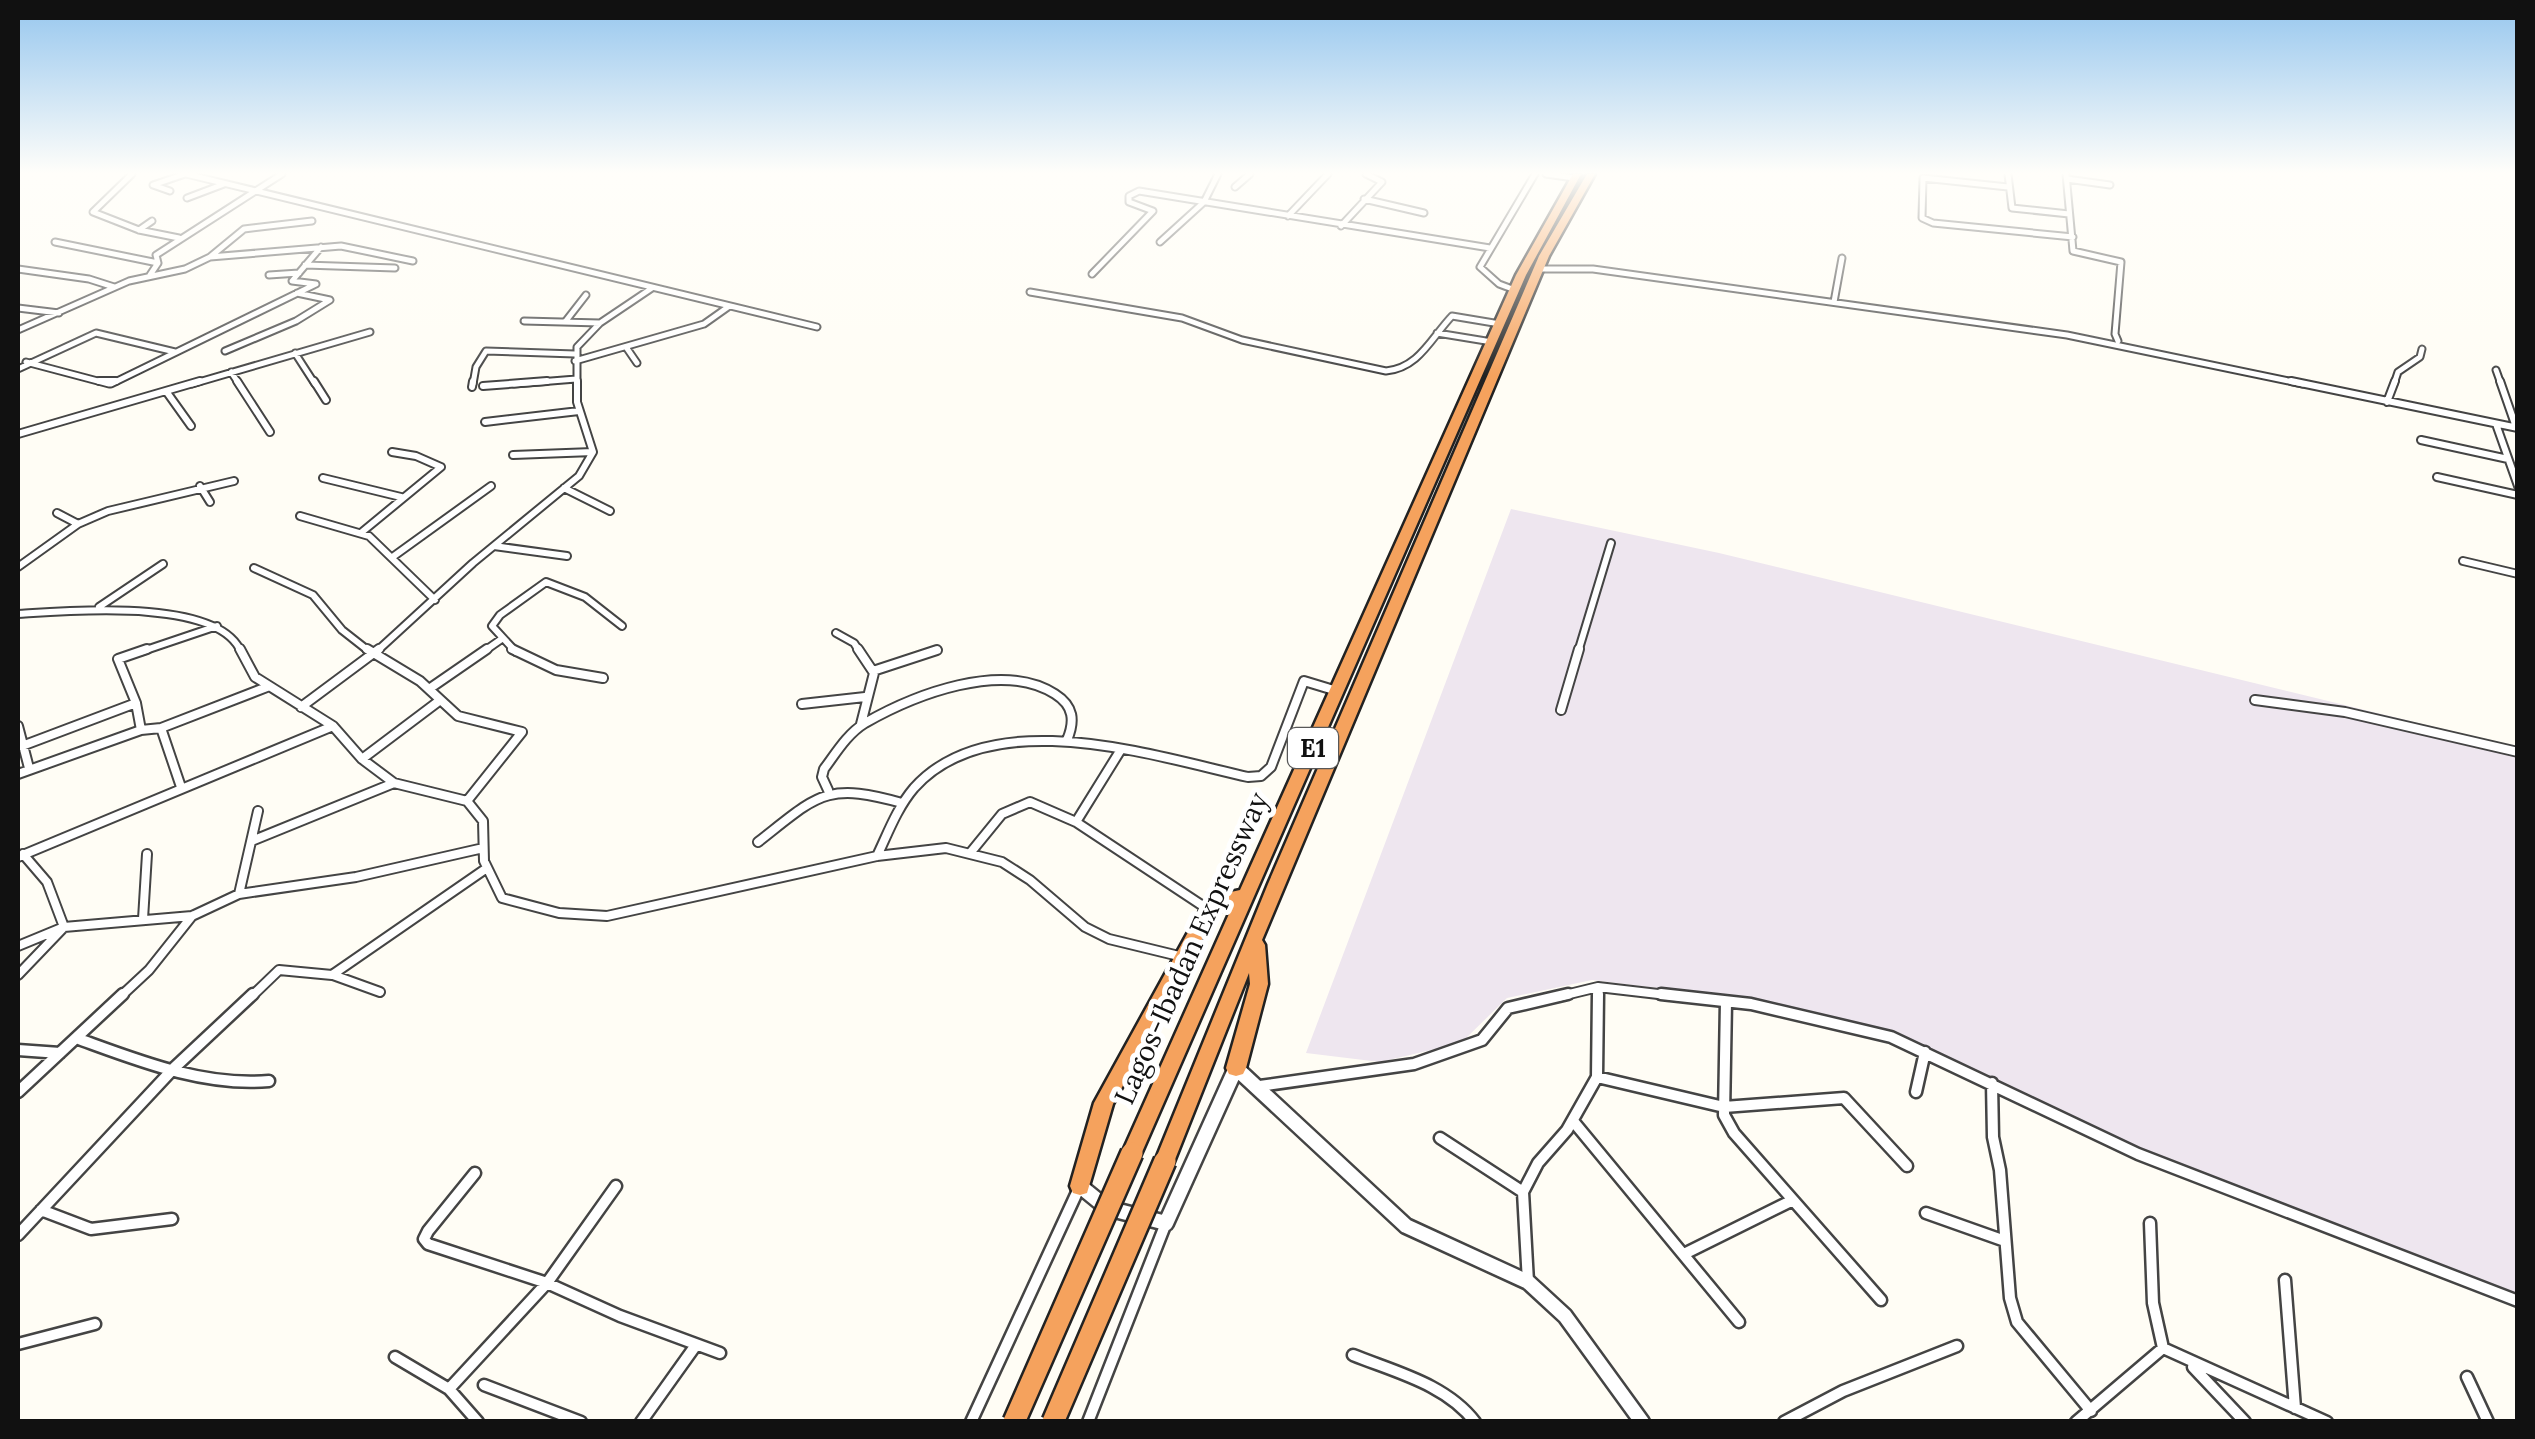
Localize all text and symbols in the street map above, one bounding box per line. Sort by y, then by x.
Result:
road number: E1 [1288,728,1338,768]
street label: Lagos-Ibadan Expressway [1106,786,1276,1110]

